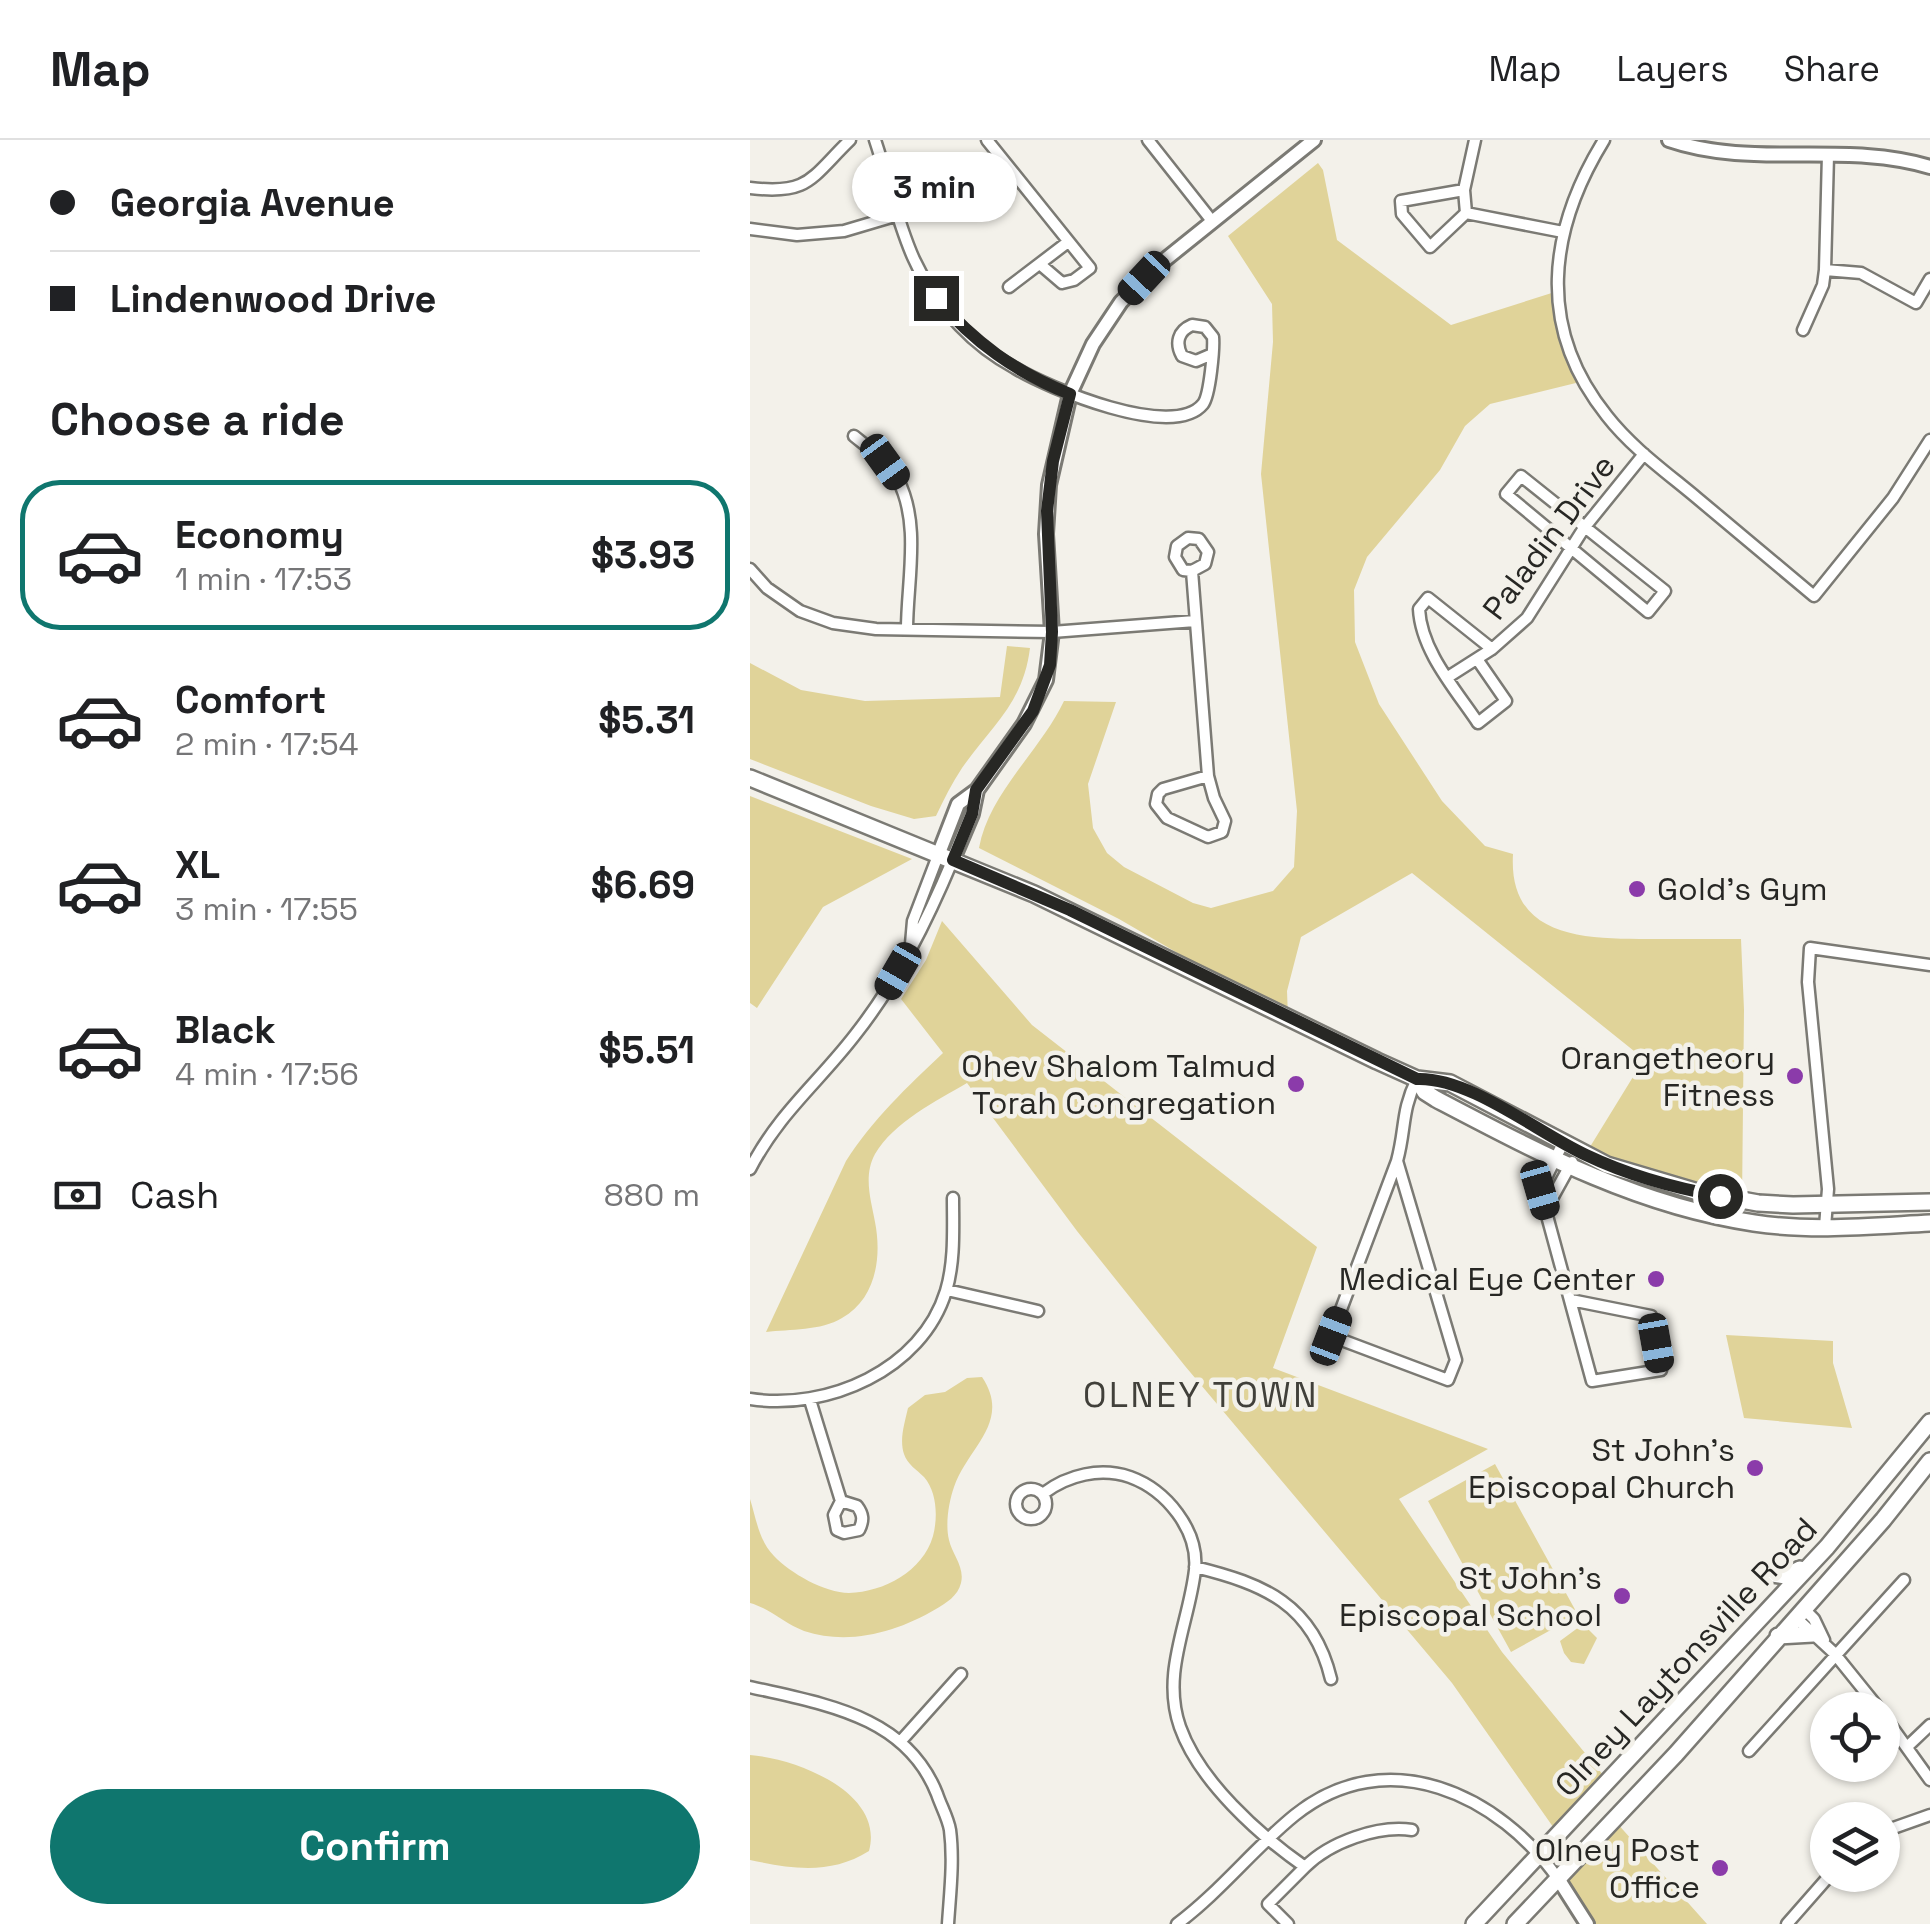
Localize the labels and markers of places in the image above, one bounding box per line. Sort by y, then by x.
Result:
place label: Gold's Gym [1657,869,1828,909]
marker: Gold's Gym [1626,878,1648,900]
place label: Orangetheory Fitness [1560,1038,1775,1115]
place label: Ohev Shalom Talmud Torah Congregation [961,1046,1276,1123]
marker: Orangetheory Fitness [1784,1065,1806,1087]
marker: Ohev Shalom Talmud Torah Congregation [1285,1073,1307,1095]
place label: Medical Eye Center [1339,1259,1636,1299]
marker: Medical Eye Center [1645,1268,1667,1290]
place label: St John's Episcopal Church [1468,1430,1735,1507]
marker: St John's Episcopal Church [1744,1457,1766,1479]
place label: St John's Episcopal School [1339,1558,1602,1635]
marker: St John's Episcopal School [1611,1585,1633,1607]
place label: Olney Post Office [1535,1830,1700,1907]
marker: Olney Post Office [1709,1857,1731,1879]

